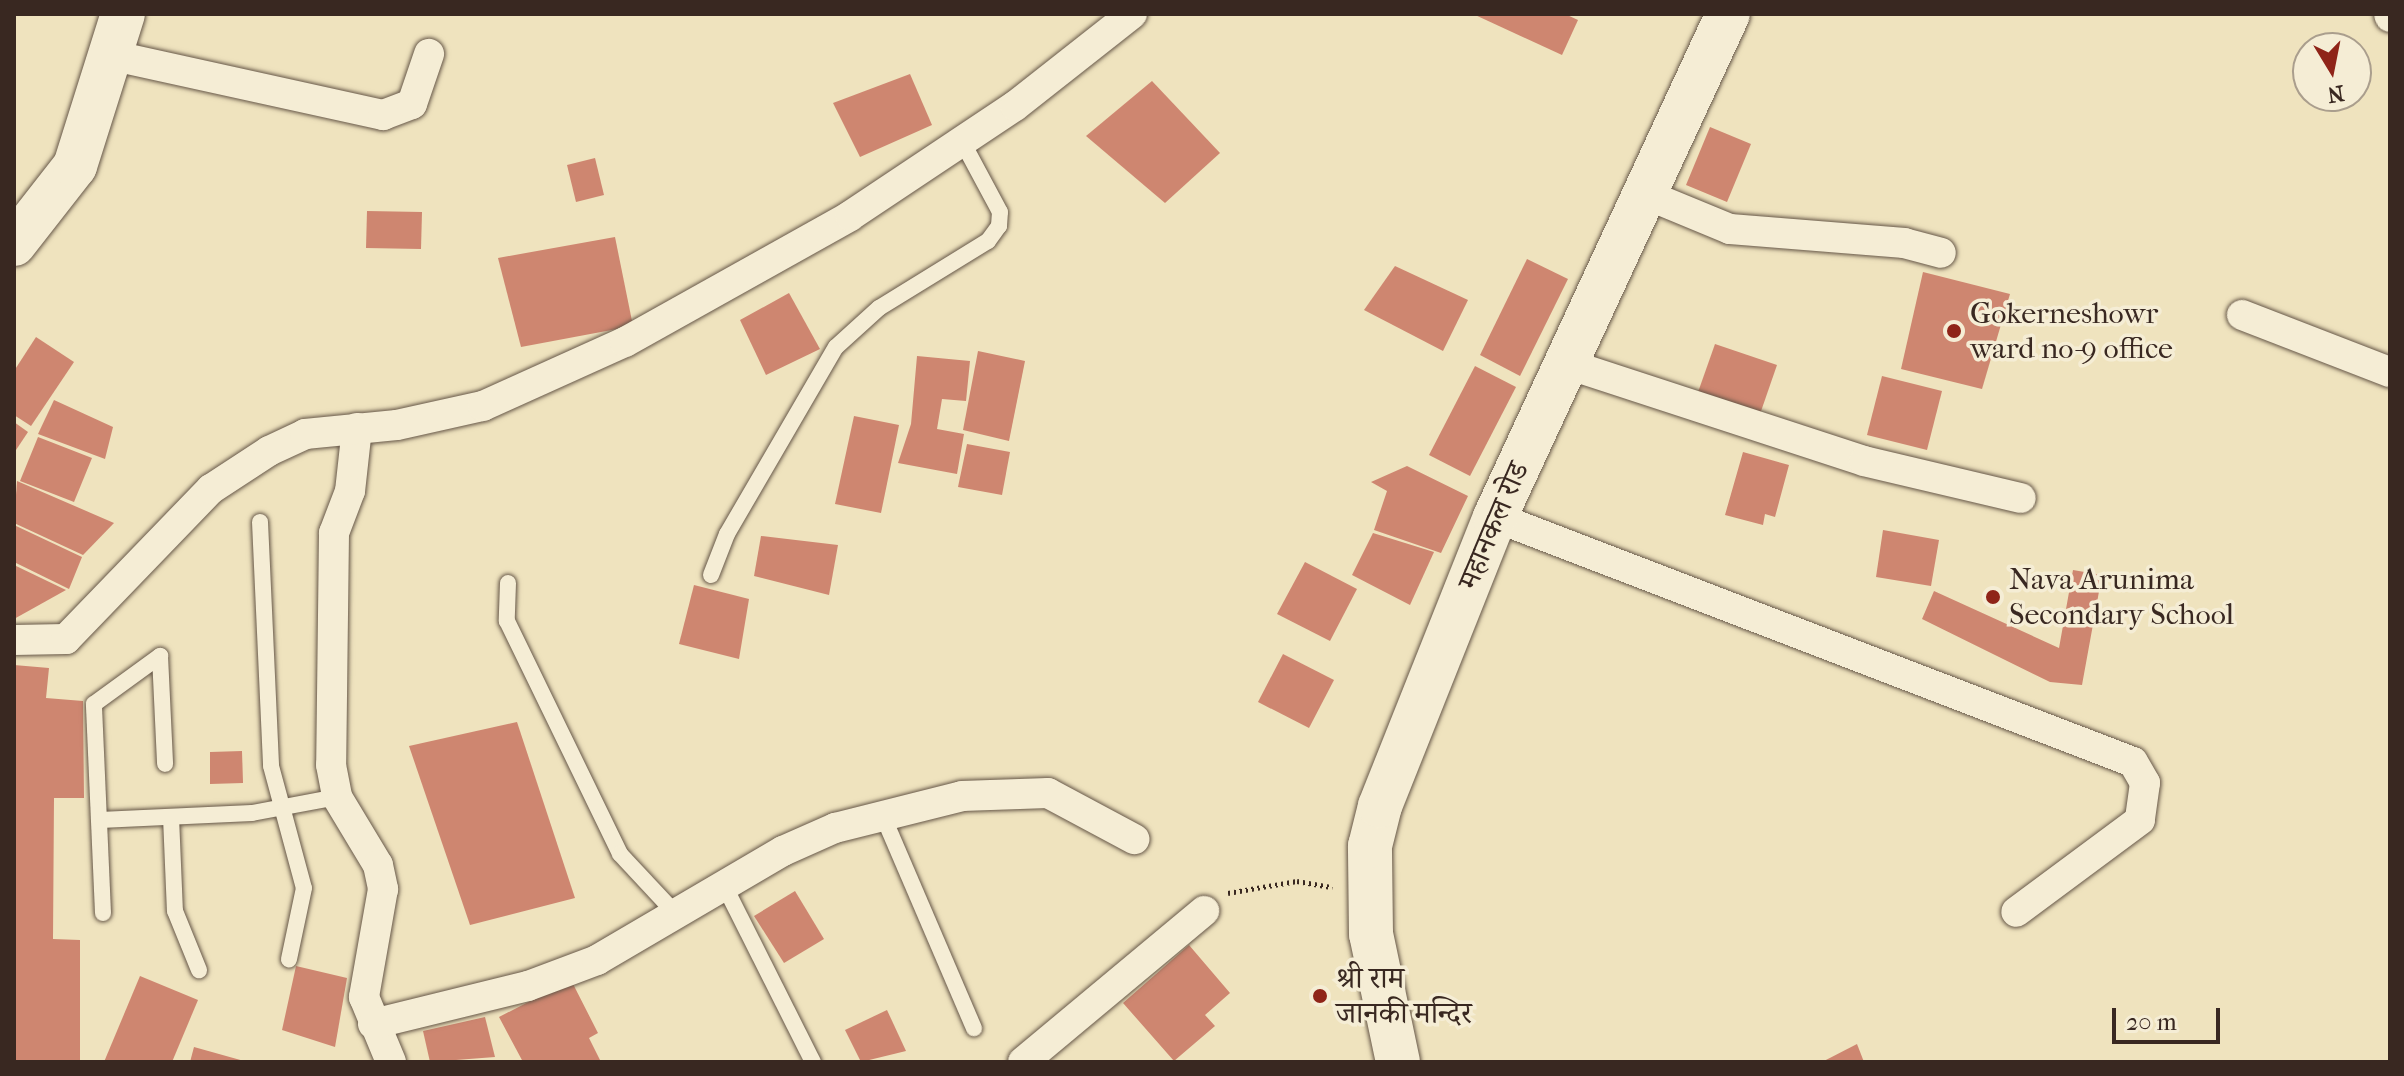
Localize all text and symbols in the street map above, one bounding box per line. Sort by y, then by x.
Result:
north arrow [2292,32,2372,112]
text: N [2325,79,2346,108]
place label: Gokerneshowr ward no-9 office [1970,296,2173,366]
marker: Gokerneshowr ward no-9 office [1945,322,1963,340]
street label: महानकल रोड [1451,457,1537,595]
place label: Nava Arunima Secondary School [2009,562,2234,632]
marker: Nava Arunima Secondary School [1984,588,2002,606]
place label: श्री राम जानकी मन्दिर [1336,961,1472,1032]
marker: श्री राम जानकी मन्दिर [1311,987,1329,1005]
scale bar [2116,992,2224,1042]
text: 20 m [2126,1008,2177,1036]

